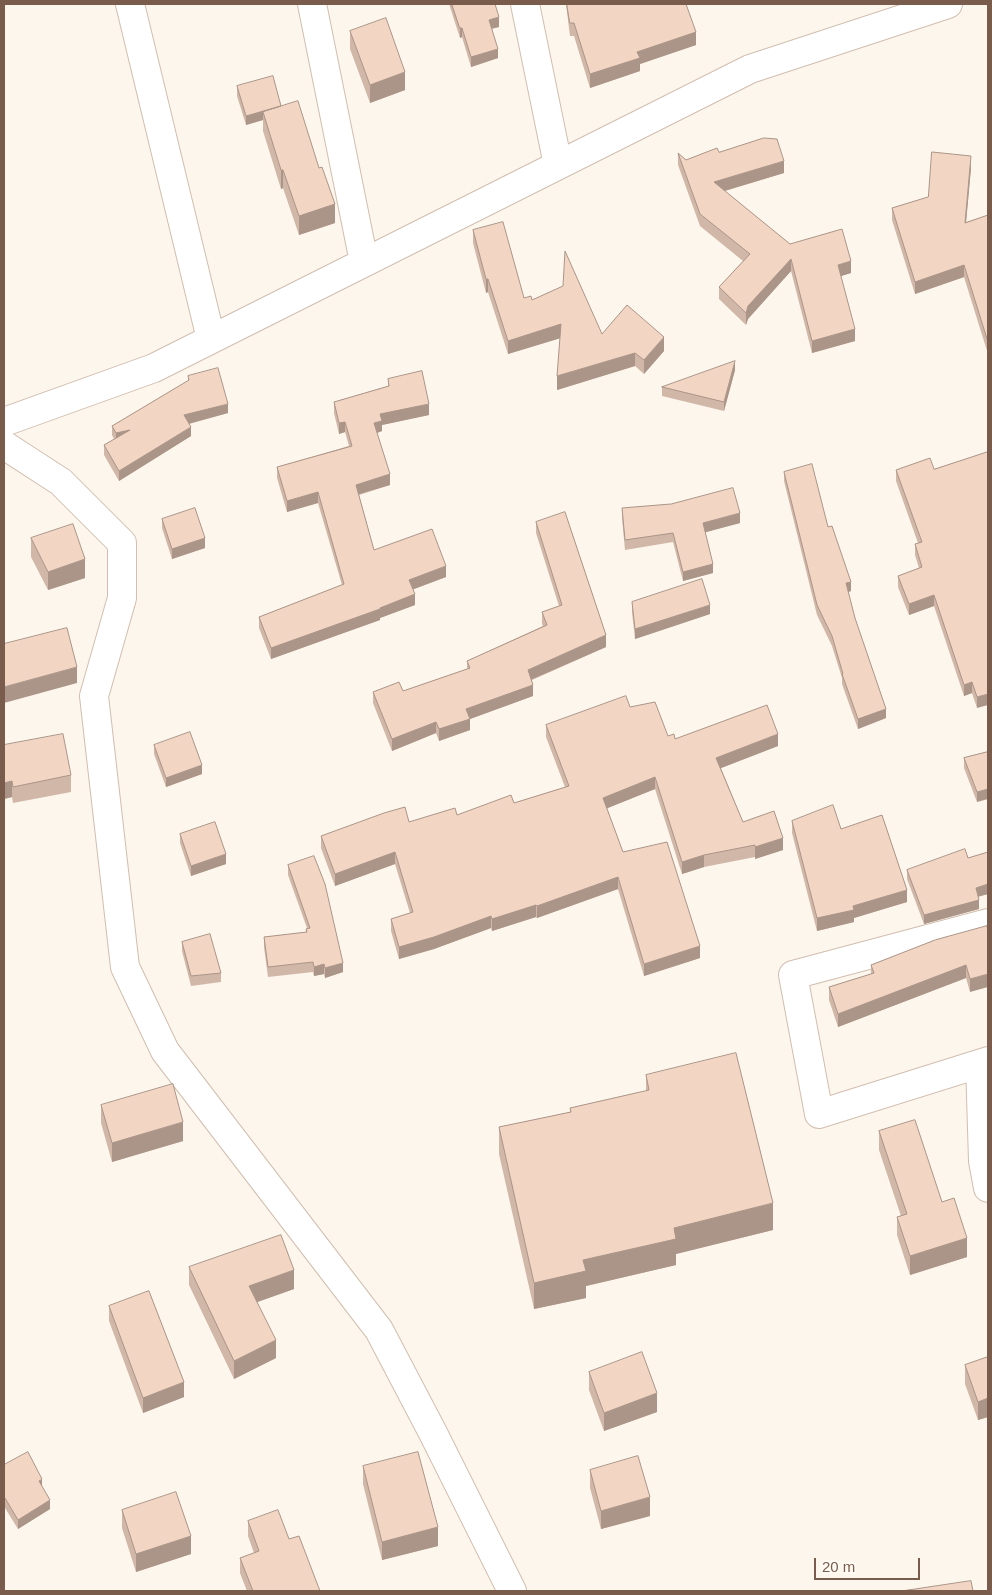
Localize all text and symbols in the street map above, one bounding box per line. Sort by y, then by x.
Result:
scale bar [817,1548,923,1580]
text: 20 m [822,1558,855,1575]

